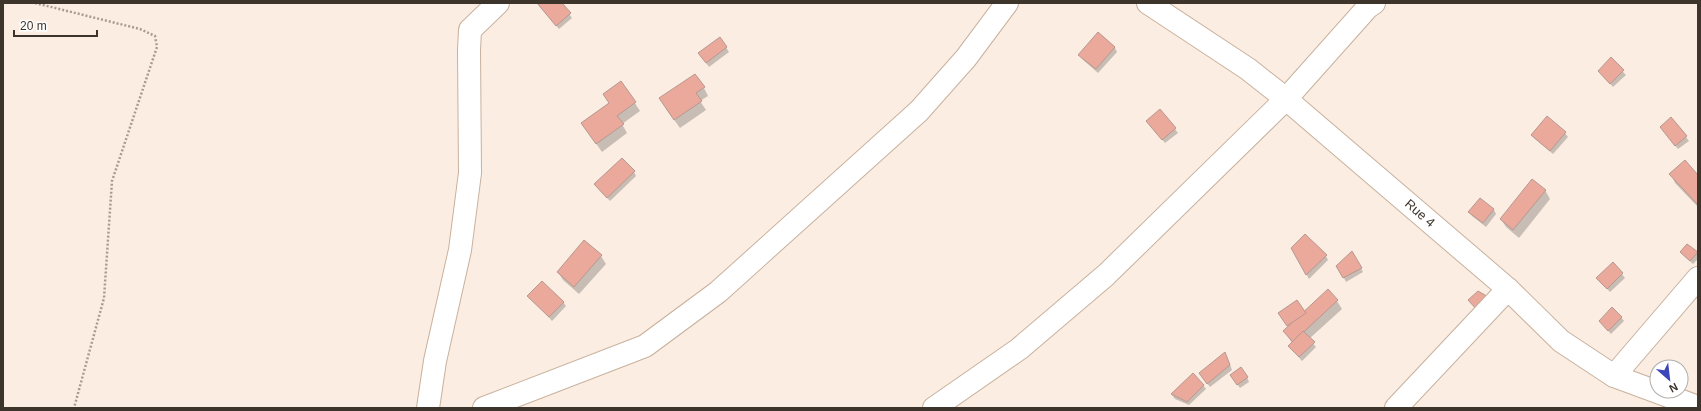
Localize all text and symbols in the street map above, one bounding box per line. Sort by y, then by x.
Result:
scale bar [14,12,97,38]
text: 20 m [20,19,47,33]
street label: Rue 4 [1402,196,1438,230]
north arrow [1649,359,1689,399]
text: N [1667,381,1680,395]

